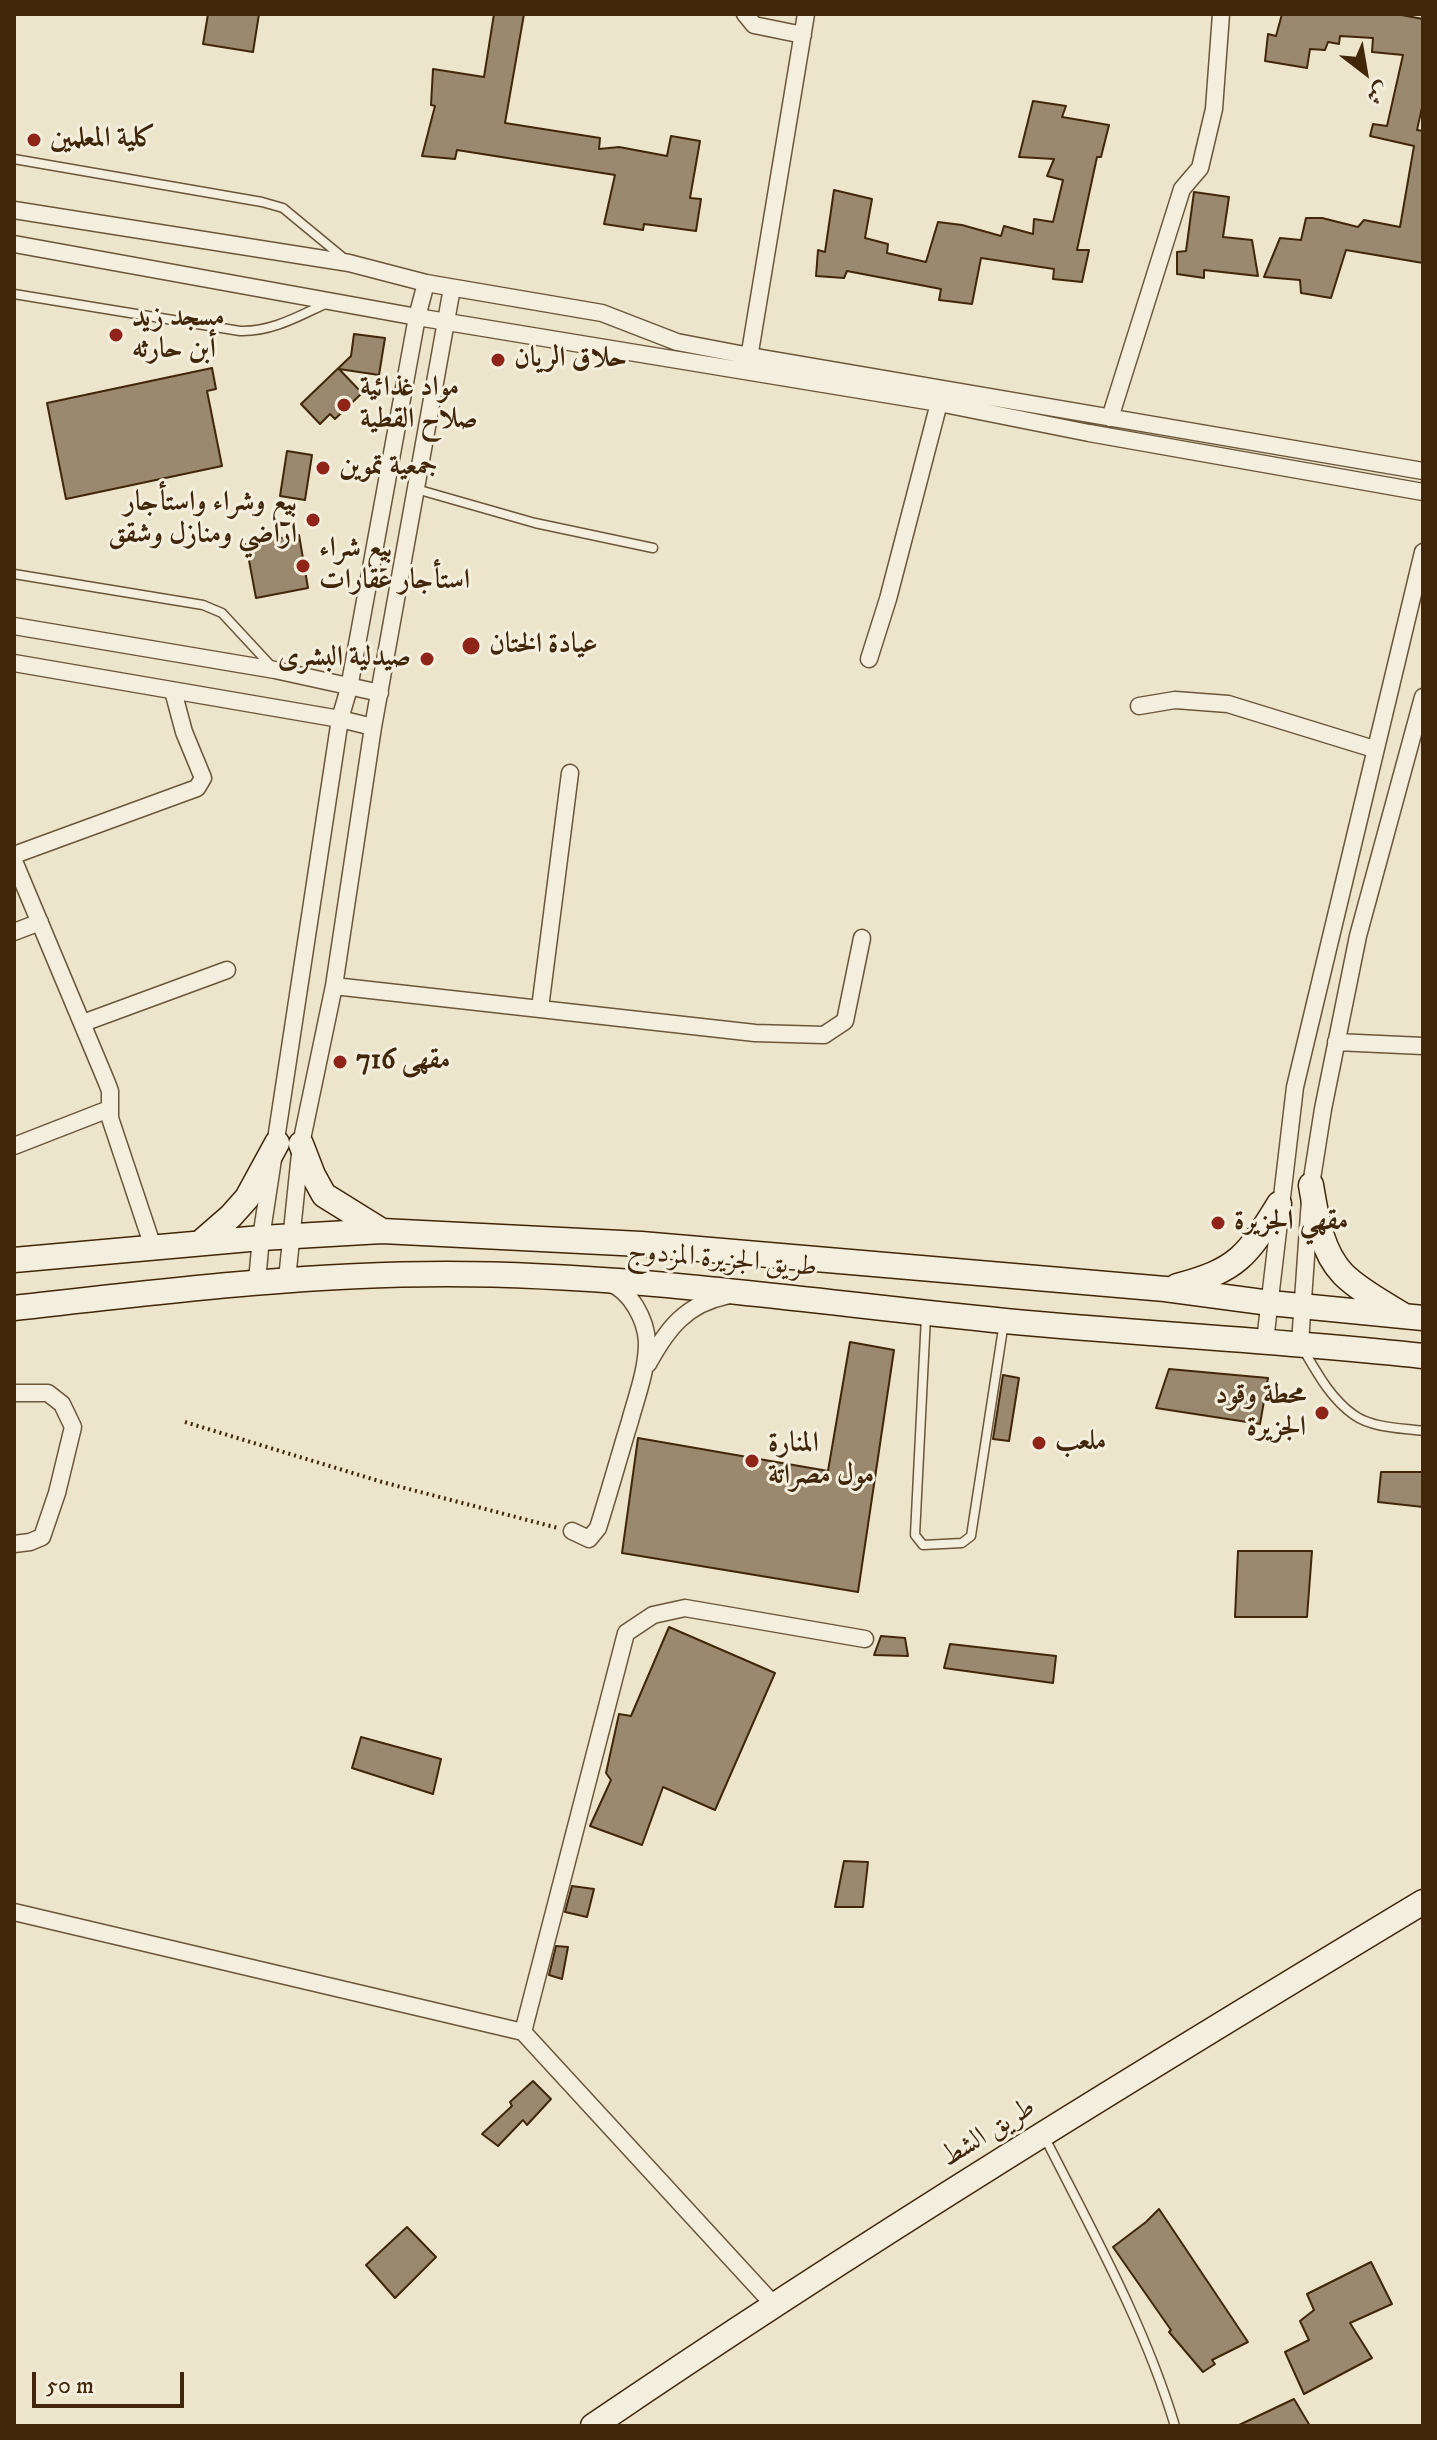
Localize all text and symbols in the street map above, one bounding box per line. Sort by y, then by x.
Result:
north arrow [1325,32,1405,112]
text: ش [1361,76,1394,110]
place label: كلية المعلمين [50,123,156,157]
marker: كلية المعلمين [25,131,43,149]
place label: مسجد زيد أبن حارثه [132,302,225,368]
marker: مسجد زيد أبن حارثه [107,326,125,344]
place label: حلاق الريان [514,343,627,377]
marker: حلاق الريان [489,351,507,369]
place label: مواد غذائية صلاح القطية [360,372,478,438]
marker: مواد غذائية صلاح القطية [335,396,353,414]
place label: جمعية تموين [339,451,437,485]
marker: جمعية تموين [314,459,332,477]
place label: بيع وشراء واستأجار اراضي ومنازل وشقق [108,487,297,553]
marker: بيع وشراء واستأجار اراضي ومنازل وشقق [304,511,322,529]
place label: بيع شراء استأجار عقارات [319,533,470,599]
marker: بيع شراء استأجار عقارات [294,557,312,575]
place label: عيادة الختان [489,629,598,663]
marker: عيادة الختان [460,635,482,657]
place label: صيدلية البشرى [278,642,411,676]
marker: صيدلية البشرى [418,650,436,668]
place label: مقهى 716 [356,1045,450,1079]
marker: مقهى 716 [331,1053,349,1071]
place label: مقهي الجزيرة [1234,1206,1348,1240]
marker: مقهي الجزيرة [1209,1214,1227,1232]
street label: طريق الجزيرة المزدوج [626,1236,818,1286]
place label: محطة وقود الجزيرة [1215,1380,1306,1446]
marker: محطة وقود الجزيرة [1313,1404,1331,1422]
place label: ملعب [1055,1426,1106,1460]
place label: المنارة مول مصراتة [768,1428,874,1494]
marker: ملعب [1030,1434,1048,1452]
marker: المنارة مول مصراتة [743,1452,761,1470]
street label: طريق الشط [936,2092,1042,2176]
scale bar [36,2356,188,2406]
text: 50 m [46,2371,94,2401]

